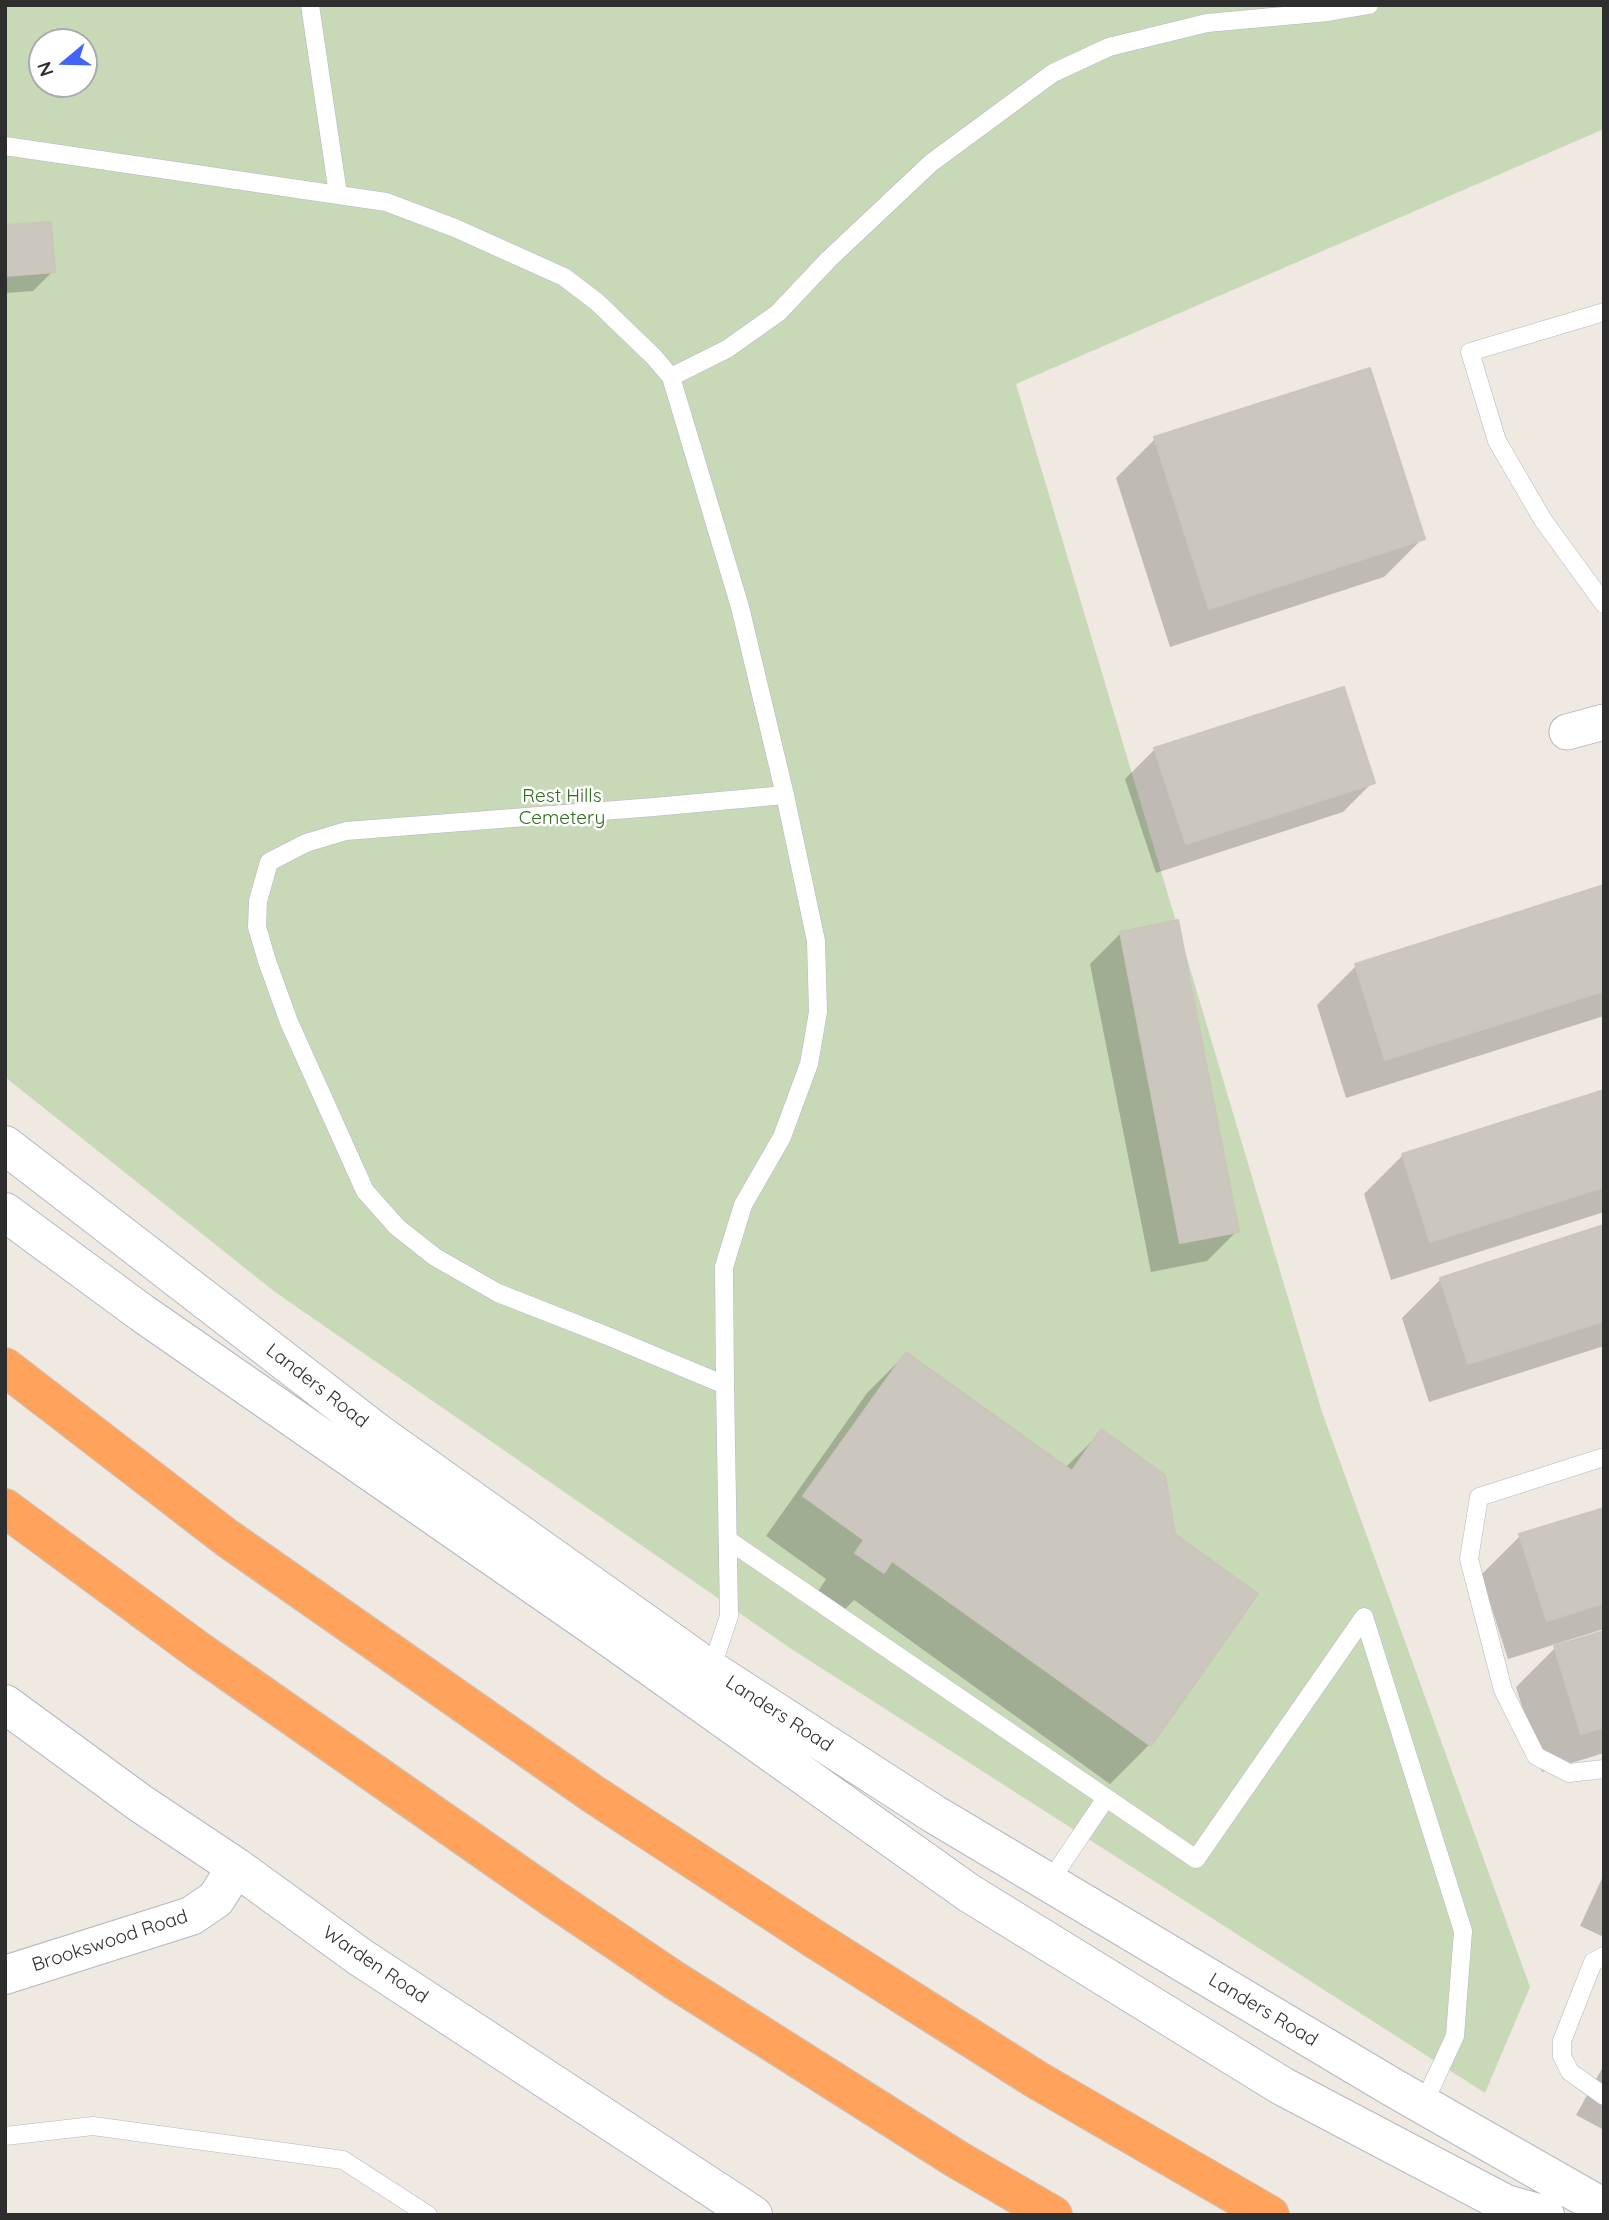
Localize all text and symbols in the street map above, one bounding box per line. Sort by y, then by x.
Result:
north arrow [28,28,98,98]
text: N [31,59,59,80]
park label: Rest Hills Cemetery [519,785,605,829]
street label: Landers Road [261,1339,373,1433]
street label: Landers Road [721,1671,837,1757]
street label: Brookswood Road [29,1905,191,1977]
street label: Warden Road [318,1921,432,2009]
street label: Landers Road [1204,1968,1322,2052]

